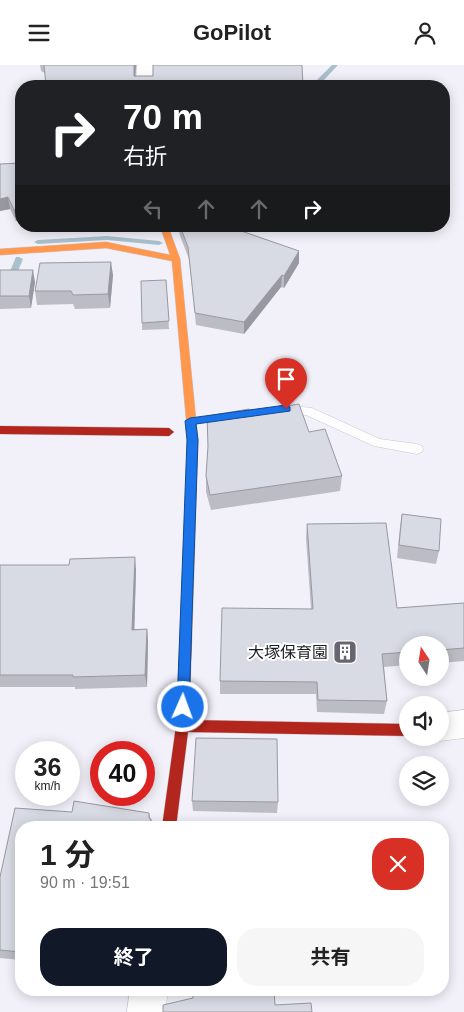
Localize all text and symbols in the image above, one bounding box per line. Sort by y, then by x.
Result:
icon: menu [25,19,53,47]
icon: person [411,19,439,47]
text: GoPilot [193,20,271,45]
text: 70 m [123,97,203,136]
icon: right [40,100,105,165]
text: 右折 [123,144,167,169]
icon: left [139,195,167,223]
icon: ahead [192,195,220,223]
icon: ahead [245,195,273,223]
icon: right [298,195,326,223]
pin [265,358,307,409]
icon: arrive [272,365,300,393]
north arrow [399,636,449,686]
map controls [399,636,449,806]
building icon: 大塚保育園 [332,639,358,665]
place label: 大塚保育園 [248,644,328,661]
position arrow [156,680,208,732]
button: sound [399,696,449,746]
speed limit sign: 40 [90,741,155,806]
text: 36 [34,753,61,781]
button: layers [399,756,449,806]
text: km/h [34,779,61,793]
text: 1 分 [40,838,95,871]
button: close [372,838,424,890]
text: 90 m · 19:51 [40,874,130,891]
button: 終了 [40,928,227,986]
button: 共有 [237,928,424,986]

